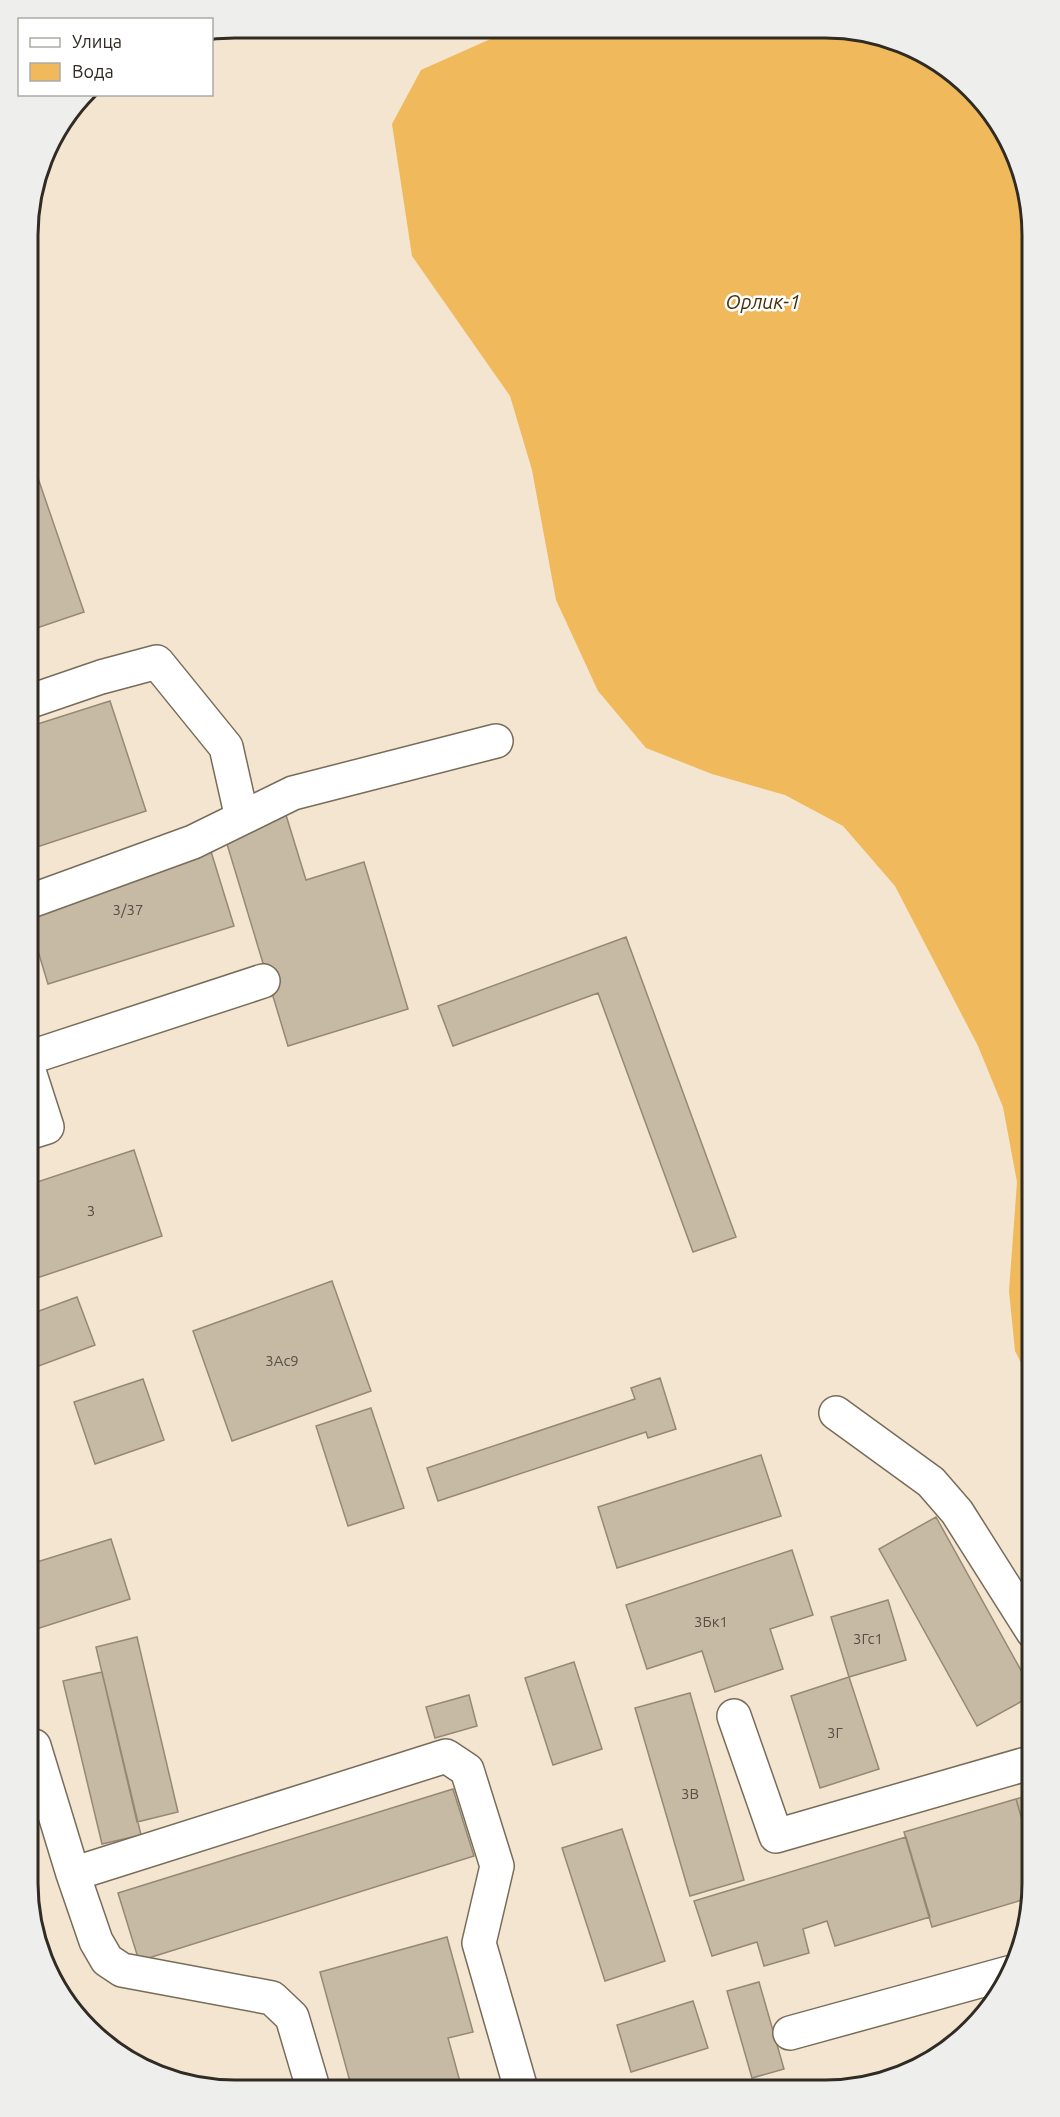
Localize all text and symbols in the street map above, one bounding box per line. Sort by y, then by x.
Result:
legend [18,18,213,96]
text: Улица [72,31,122,51]
text: Вода [72,61,114,81]
water label: Орлик-1 [726,290,800,313]
house number: 3/37 [113,901,143,918]
house number: 3 [87,1202,95,1219]
house number: 3Ас9 [265,1352,299,1369]
house number: 3Бк1 [694,1613,728,1630]
house number: 3Гс1 [853,1630,883,1647]
house number: 3Г [827,1724,844,1741]
house number: 3В [681,1785,699,1802]

